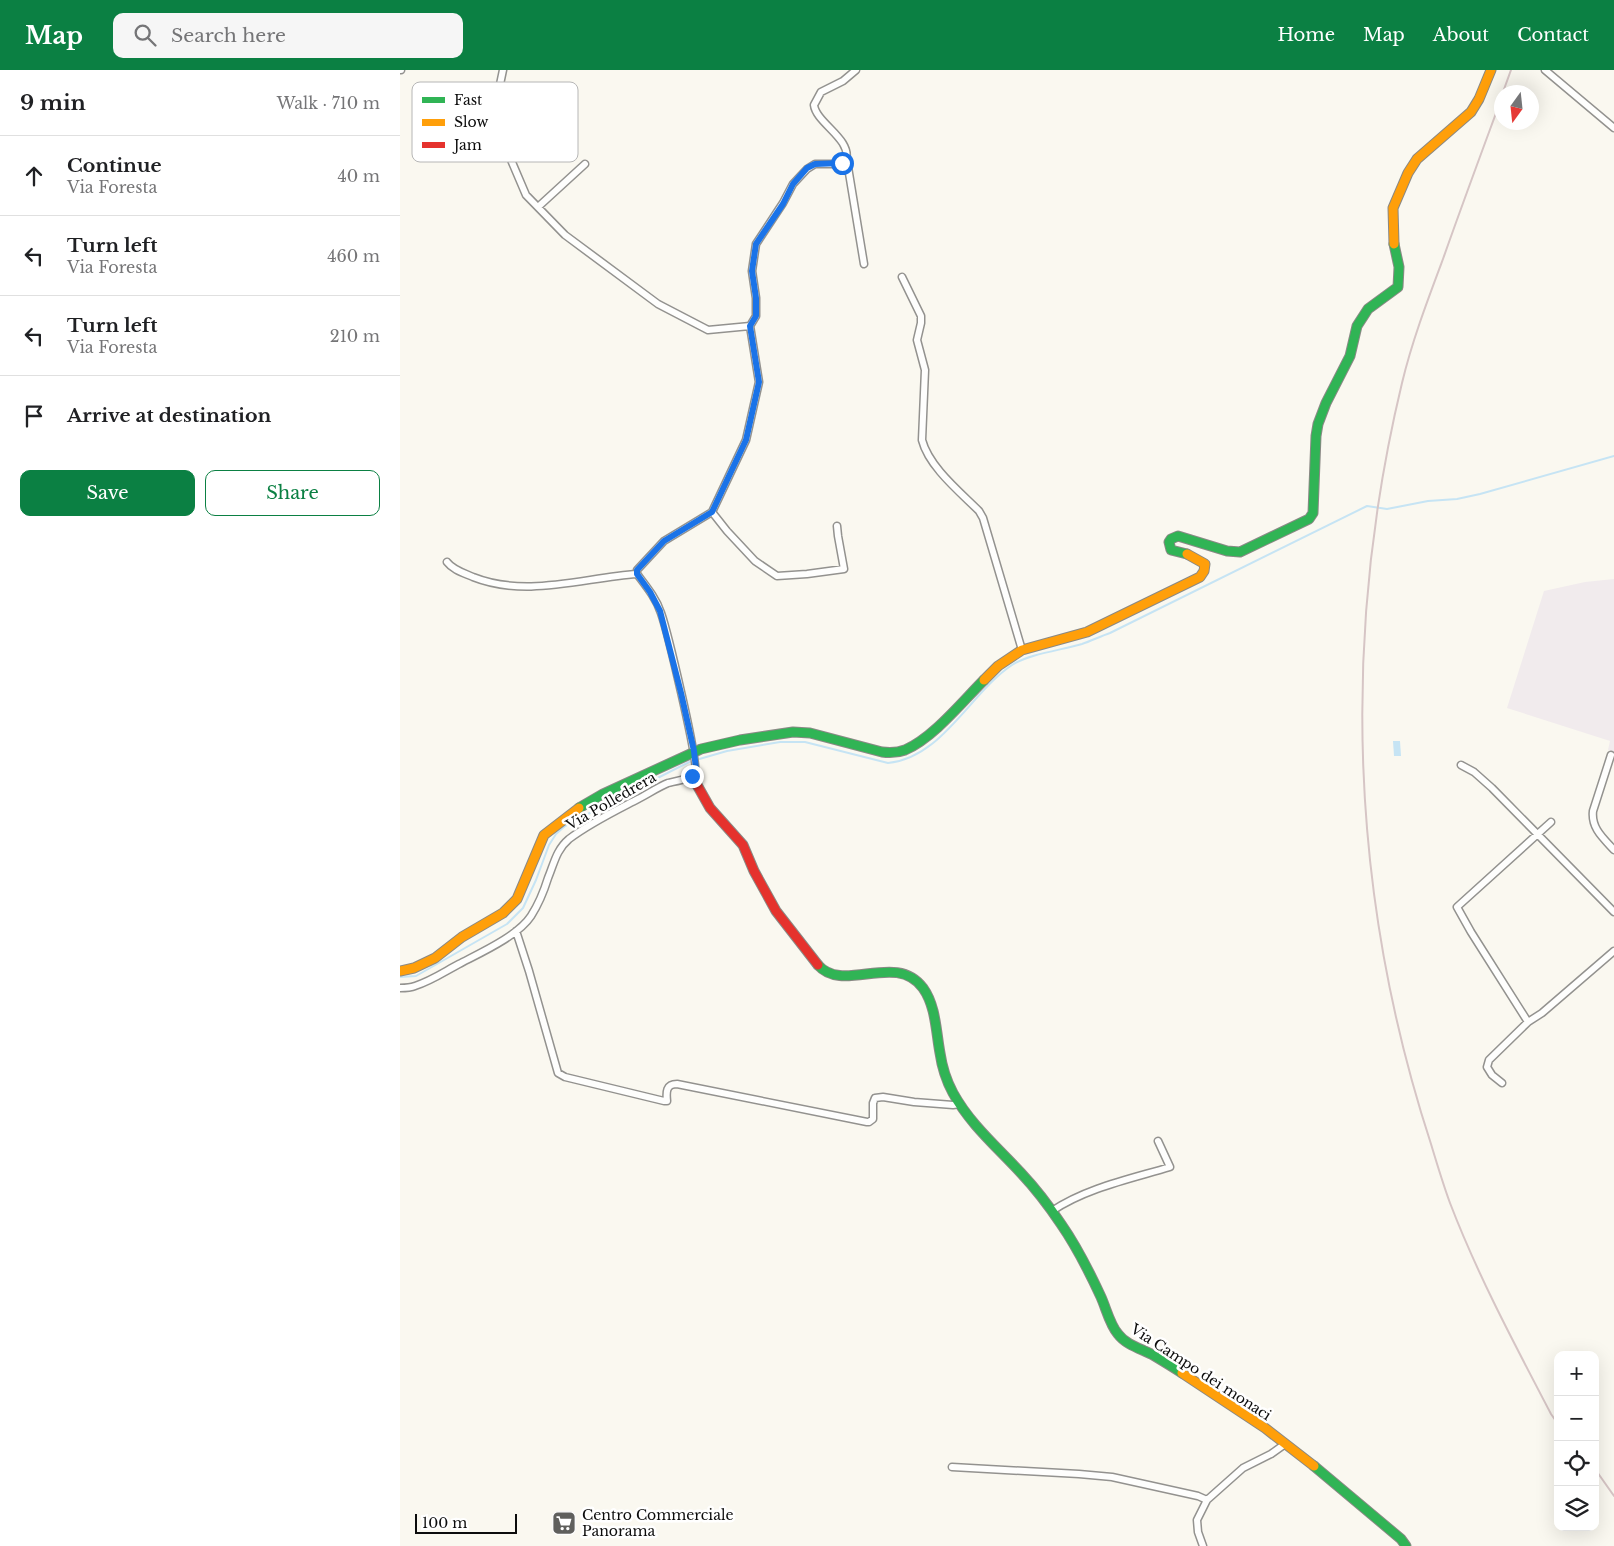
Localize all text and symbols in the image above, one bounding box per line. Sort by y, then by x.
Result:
search box [113,13,463,58]
text: Map [25,21,83,50]
icon: search [131,21,159,49]
text: Search here [171,24,286,47]
text: Home [1277,24,1335,46]
text: Map [1363,24,1405,46]
text: About [1433,24,1489,46]
text: Contact [1517,24,1589,46]
legend [412,82,578,162]
north arrow [1494,85,1539,130]
text: 9 min [20,90,86,116]
text: Fast [454,91,483,109]
text: Walk · 710 m [277,93,380,113]
text: Slow [454,113,488,131]
text: Jam [452,136,482,154]
route start [831,152,854,175]
text: Continue [67,154,162,177]
icon: ahead [20,162,48,190]
text: 40 m [337,166,380,186]
text: Via Foresta [67,177,157,197]
text: Turn left [67,234,158,257]
icon: left [20,242,48,270]
text: 460 m [327,246,380,266]
text: Via Foresta [67,257,157,277]
text: Turn left [67,314,158,337]
icon: left [20,322,48,350]
text: 210 m [330,326,380,346]
text: Via Foresta [67,337,157,357]
icon: arrive [20,402,48,430]
text: Arrive at destination [67,404,271,427]
button: Save [20,470,195,516]
button: Share [205,470,380,516]
route end [681,765,704,788]
street label: Via Polledrera [562,768,660,835]
street label: Via Campo dei monaci [1126,1319,1275,1424]
map controls [1554,1351,1599,1531]
button: + [1554,1351,1599,1396]
button: − [1554,1396,1599,1441]
button: locate [1554,1441,1599,1486]
button: layers [1554,1486,1599,1531]
place label: Centro Commerciale Panorama [582,1506,733,1540]
supermarket icon: Centro Commerciale Panorama [551,1510,577,1536]
scale bar [415,1511,518,1534]
text: 100 m [422,1514,467,1532]

